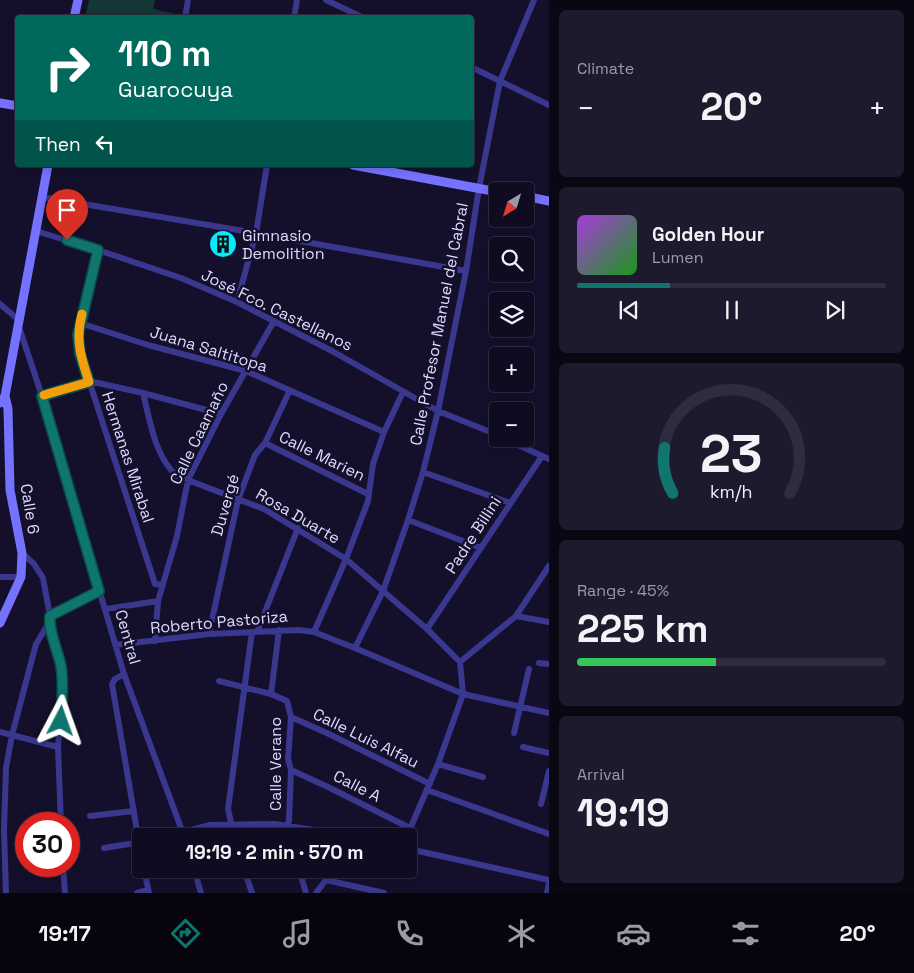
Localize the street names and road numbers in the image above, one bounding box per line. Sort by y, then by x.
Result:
street label: Calle Profesor Manuel del Cabral [405,201,473,447]
street label: José Fco. Castellanos [198,264,356,356]
street label: Juana Saltitopa [148,321,270,377]
street label: Calle Caamaño [165,378,233,488]
street label: Hermanas Mirabal [97,389,159,525]
street label: Calle Marien [276,426,368,486]
street label: Duvergé [206,472,244,538]
street label: Calle 6 [16,482,44,536]
street label: Rosa Duarte [252,483,344,549]
street label: Padre Billini [440,492,506,578]
street label: Roberto Pastoriza [149,606,289,638]
street label: Central [110,607,146,667]
street label: Calle Luis Alfau [310,703,422,773]
street label: Calle Verano [265,717,286,811]
street label: Calle A [330,765,384,807]

